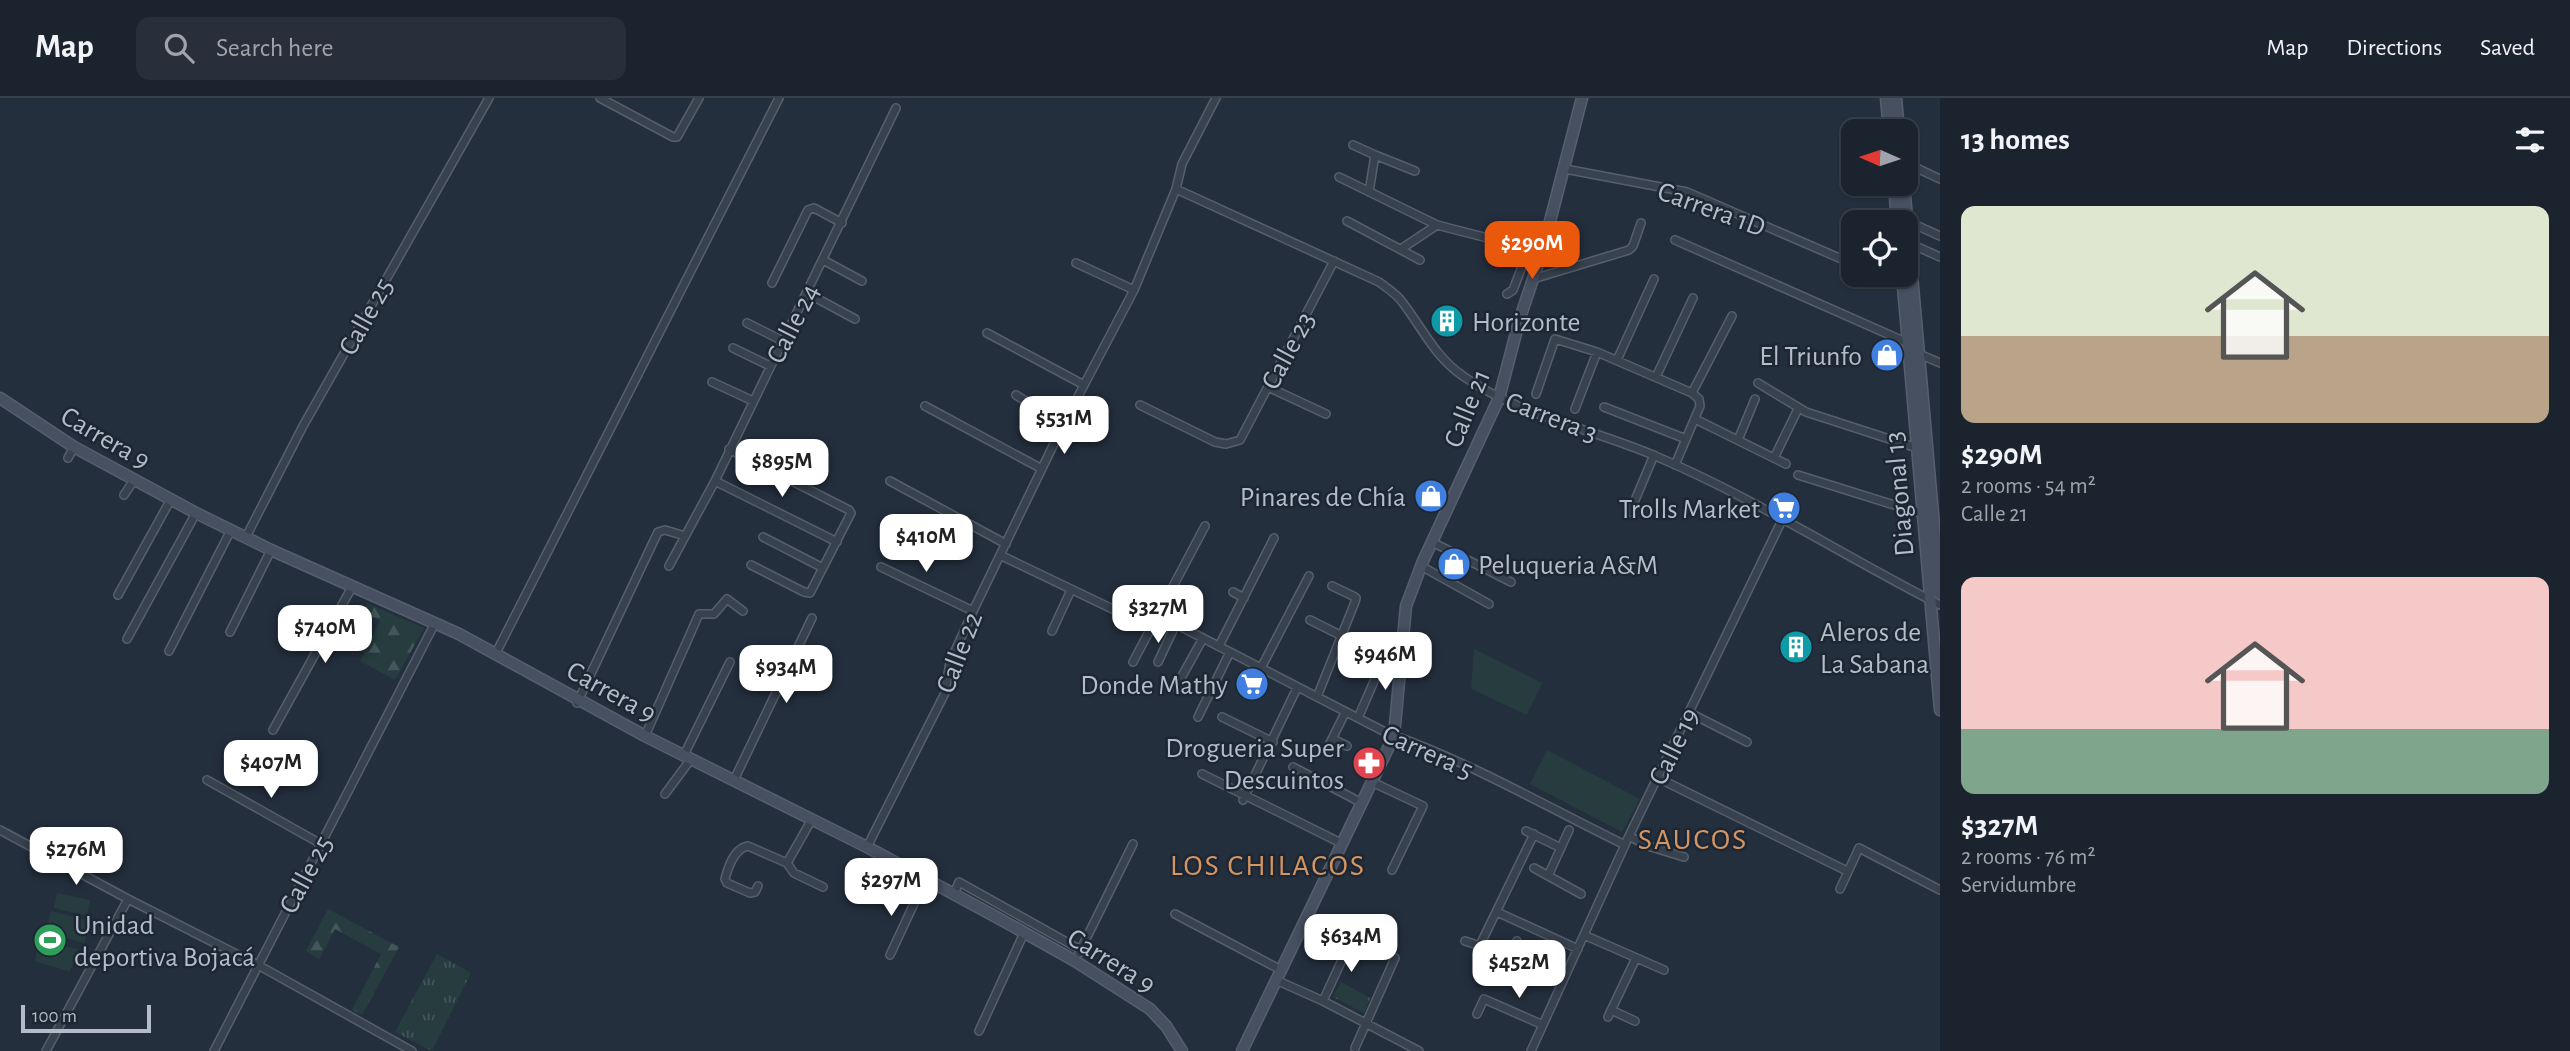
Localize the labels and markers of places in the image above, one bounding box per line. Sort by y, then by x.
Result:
pin: $290M [1483,222,1581,281]
building icon: Horizonte [1428,302,1466,340]
place label: Horizonte [1472,309,1580,337]
shop icon: El Triunfo [1868,336,1906,374]
place label: El Triunfo [1759,343,1862,371]
pin: $531M [1015,396,1113,456]
pin: $895M [733,440,831,499]
shop icon: Pinares de Chía [1412,477,1450,515]
place label: Pinares de Chía [1240,484,1406,512]
supermarket icon: Trolls Market [1765,489,1803,527]
place label: Trolls Market [1619,496,1760,524]
pin: $410M [877,514,975,574]
shop icon: Peluqueria A&M [1435,545,1473,583]
place label: Peluqueria A&M [1478,552,1658,580]
pin: $327M [1109,586,1207,645]
pin: $740M [276,606,374,665]
place label: Aleros de La Sabana [1820,619,1929,679]
building icon: Aleros de La Sabana [1777,628,1815,666]
pin: $946M [1336,632,1434,692]
pin: $934M [737,646,835,705]
supermarket icon: Donde Mathy [1233,665,1271,703]
place label: Donde Mathy [1080,672,1228,700]
place label: Drogueria Super Descuintos [1165,735,1344,795]
pin: $407M [222,740,320,800]
pharmacy icon: Drogueria Super Descuintos [1350,744,1388,782]
pin: $276M [27,828,125,887]
pin: $297M [842,858,940,918]
place label: Unidad deportiva Bojacá [74,912,255,972]
pin: $634M [1302,914,1400,974]
sports icon: Unidad deportiva Bojacá [31,921,69,959]
pin: $452M [1470,940,1568,1000]

